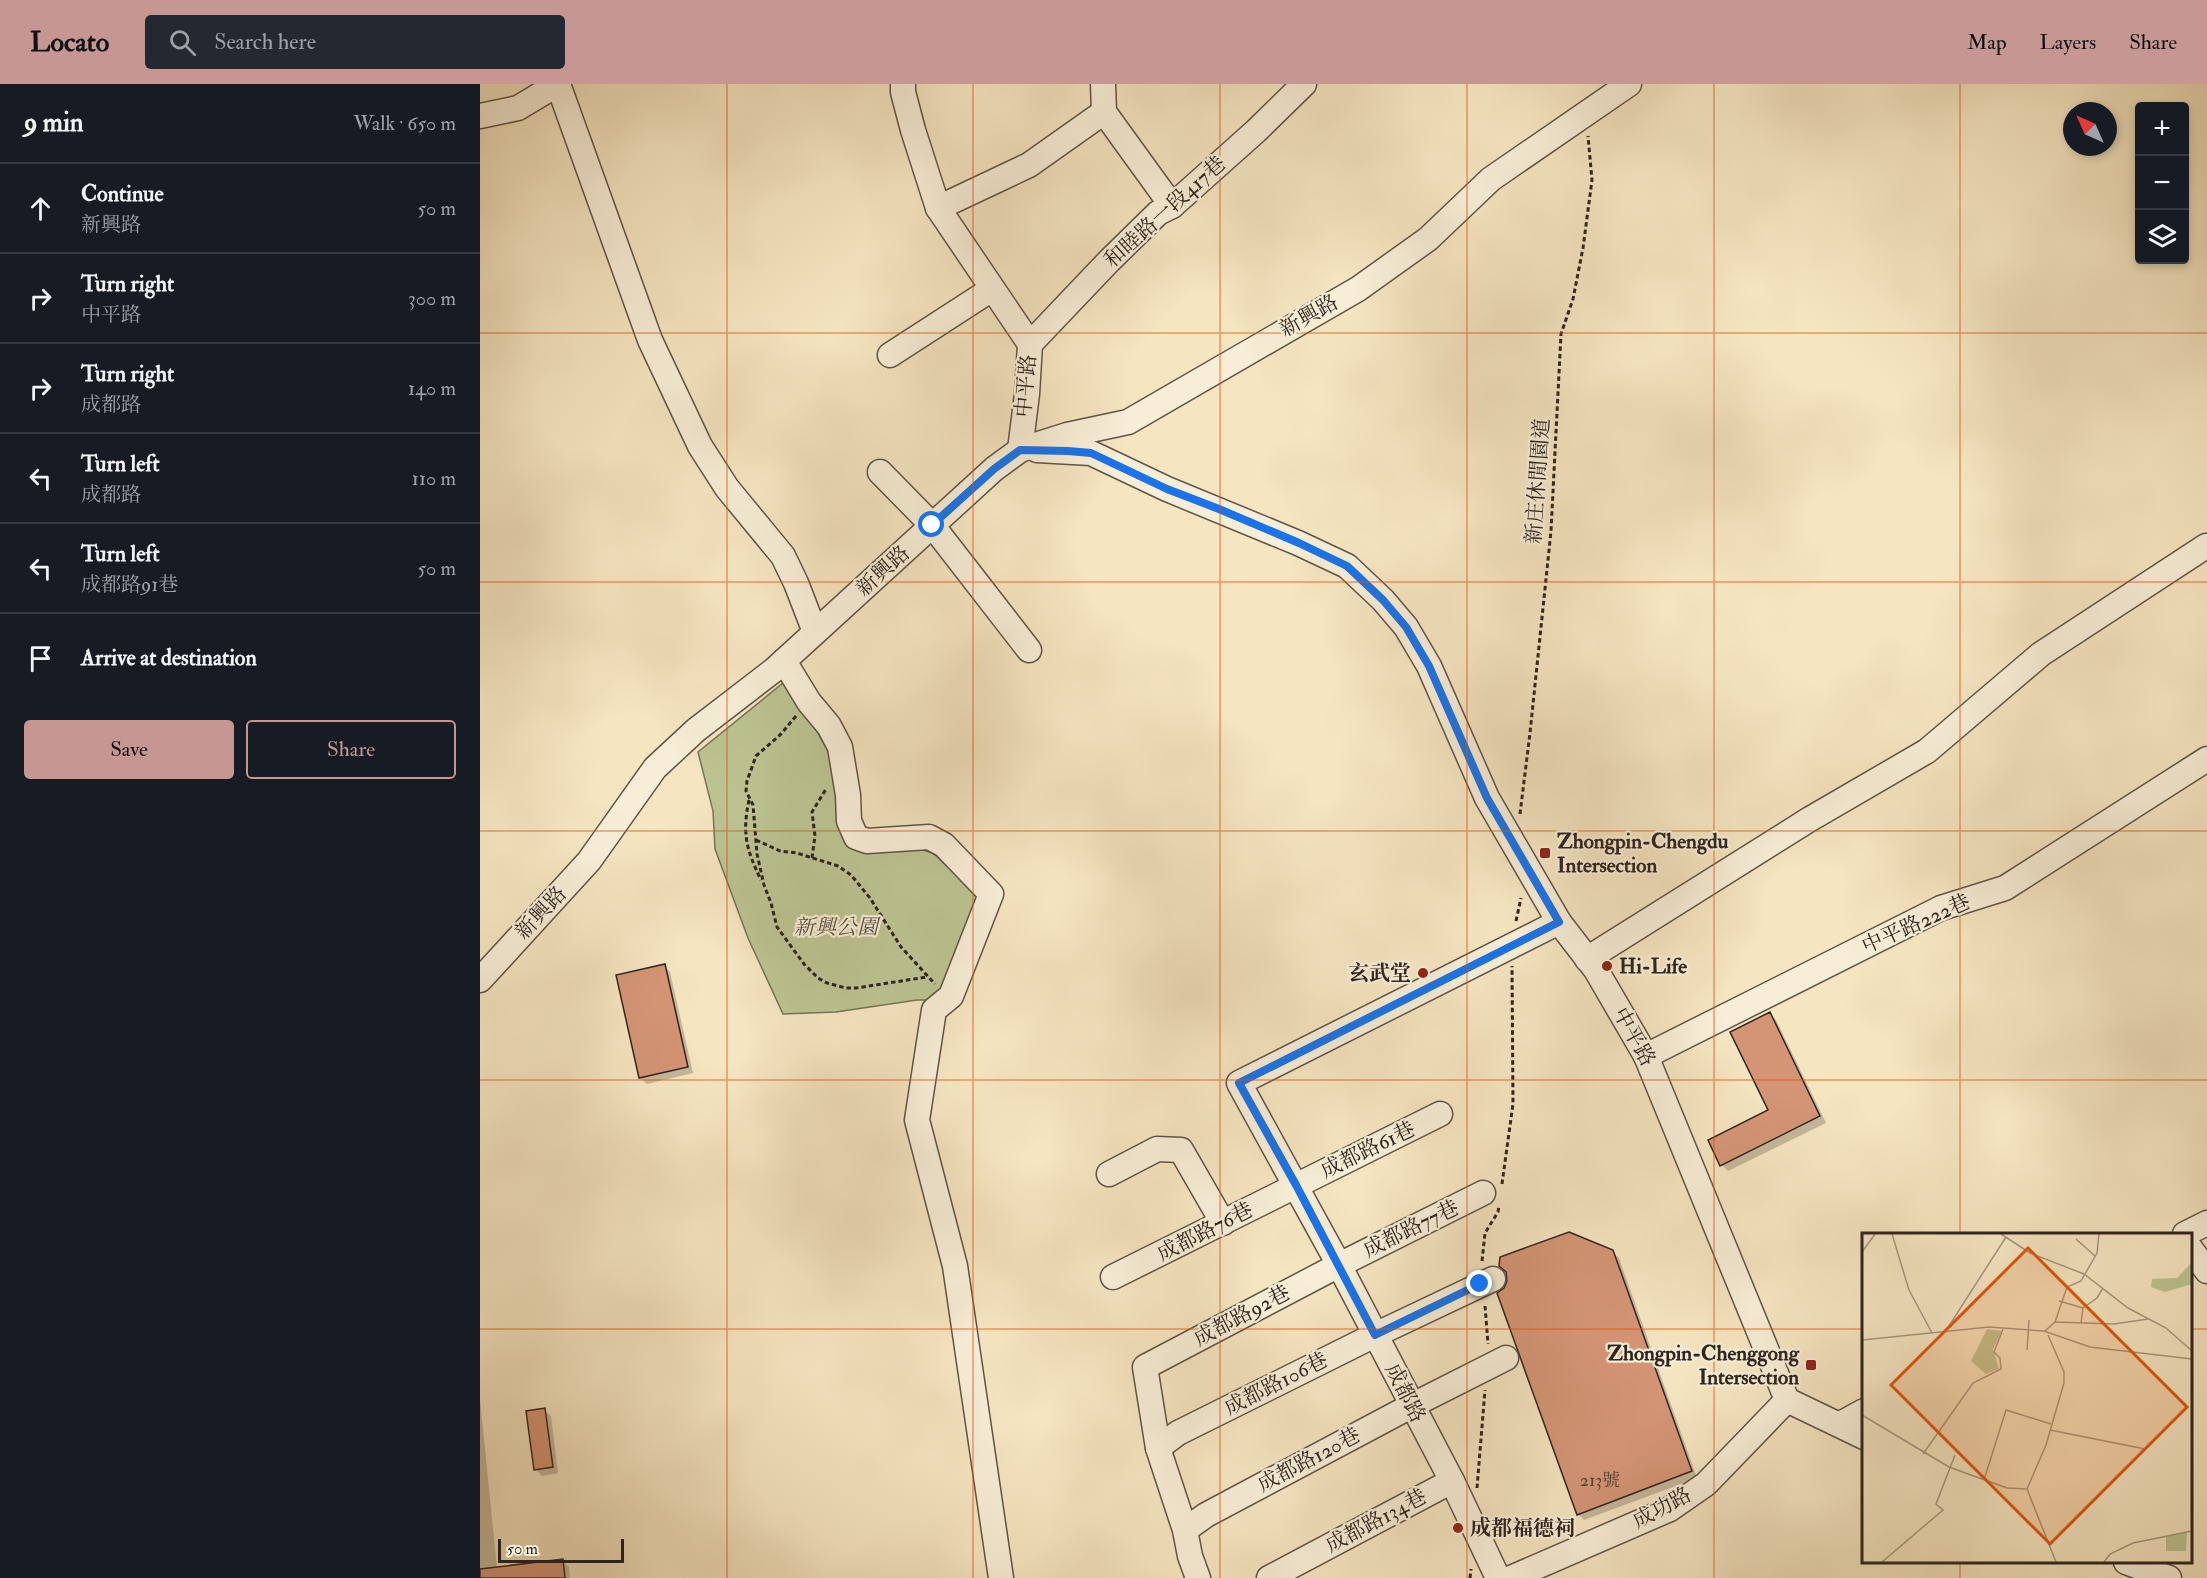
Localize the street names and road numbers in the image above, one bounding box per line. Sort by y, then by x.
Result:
street label: 和睦路一段417巷 [1099,150,1231,274]
street label: 新興路 [1275,289,1343,343]
street label: 中平路 [1010,353,1042,419]
street label: 新庄休閒園道 [1520,417,1556,545]
street label: 新興路 [851,540,915,602]
street label: 新興路 [510,881,572,945]
street label: 中平路222巷 [1858,888,1974,960]
street label: 中平路 [1607,1003,1661,1071]
street label: 成都路61巷 [1316,1116,1420,1184]
street label: 成都路77巷 [1359,1194,1463,1264]
street label: 成都路76巷 [1152,1196,1258,1268]
street label: 成都路92巷 [1189,1279,1295,1353]
street label: 成都路106巷 [1220,1346,1332,1422]
street label: 成都路 [1379,1359,1431,1427]
street label: 成都路120巷 [1253,1422,1365,1498]
street label: 成功路 [1628,1481,1696,1535]
street label: 成都路134巷 [1321,1483,1431,1559]

